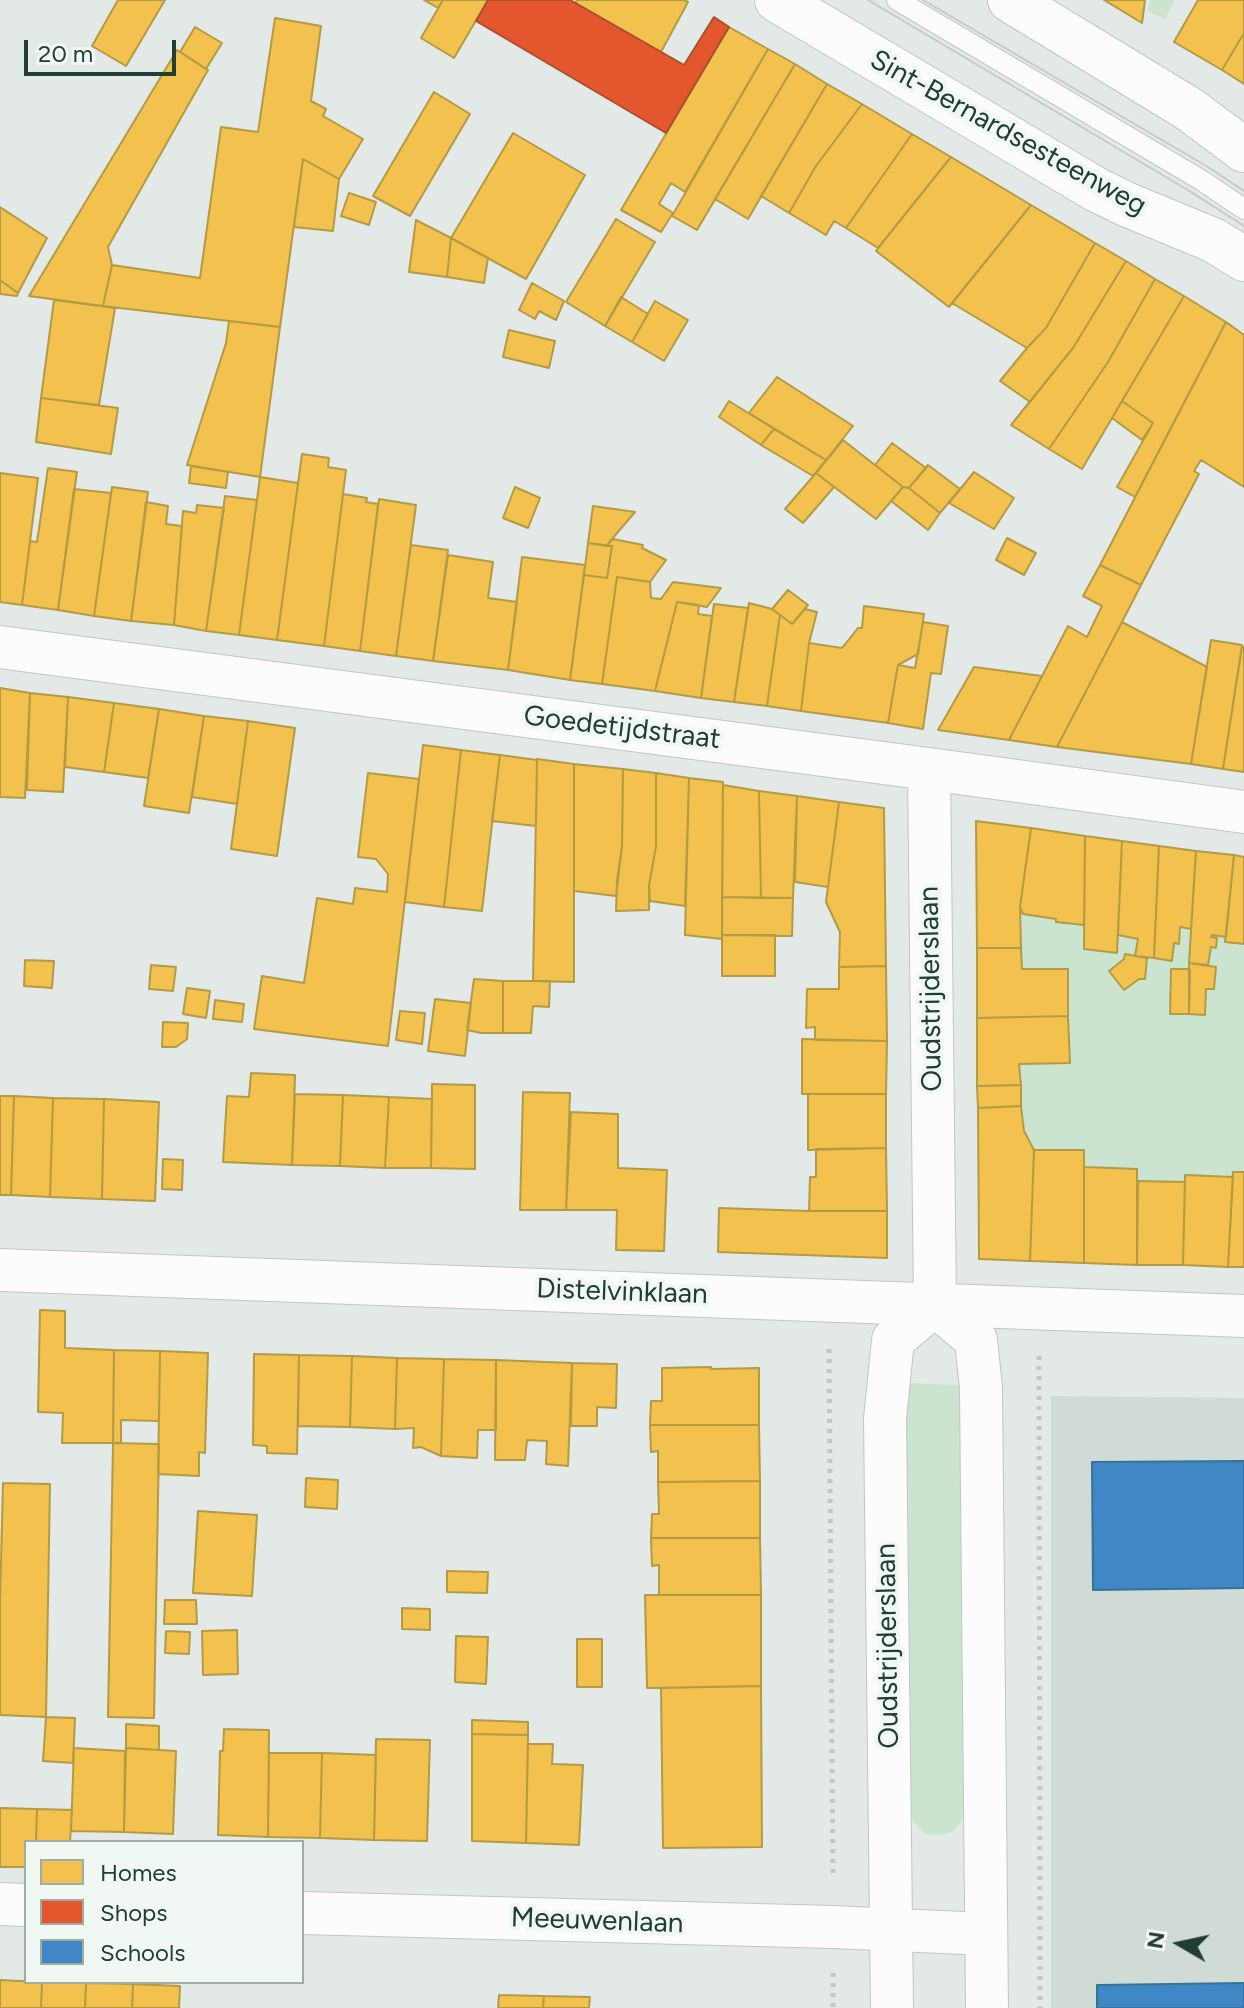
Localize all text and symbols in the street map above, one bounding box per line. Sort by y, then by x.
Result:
scale bar [28,24,180,74]
text: 20 m [38,39,93,68]
street label: Sint-Bernardsesteenweg [864,43,1152,223]
street label: Goedetijdstraat [522,699,722,757]
street label: Oudstrijderslaan [912,886,950,1092]
street label: Distelvinklaan [536,1272,708,1312]
street label: Oudstrijderslaan [869,1543,907,1749]
legend [24,1840,304,1984]
text: Homes [100,1858,177,1887]
text: Shops [100,1898,167,1927]
street label: Meeuwenlaan [510,1901,684,1941]
north arrow [1140,1904,1220,1984]
text: N [1141,1930,1170,1951]
text: Schools [100,1938,185,1967]

